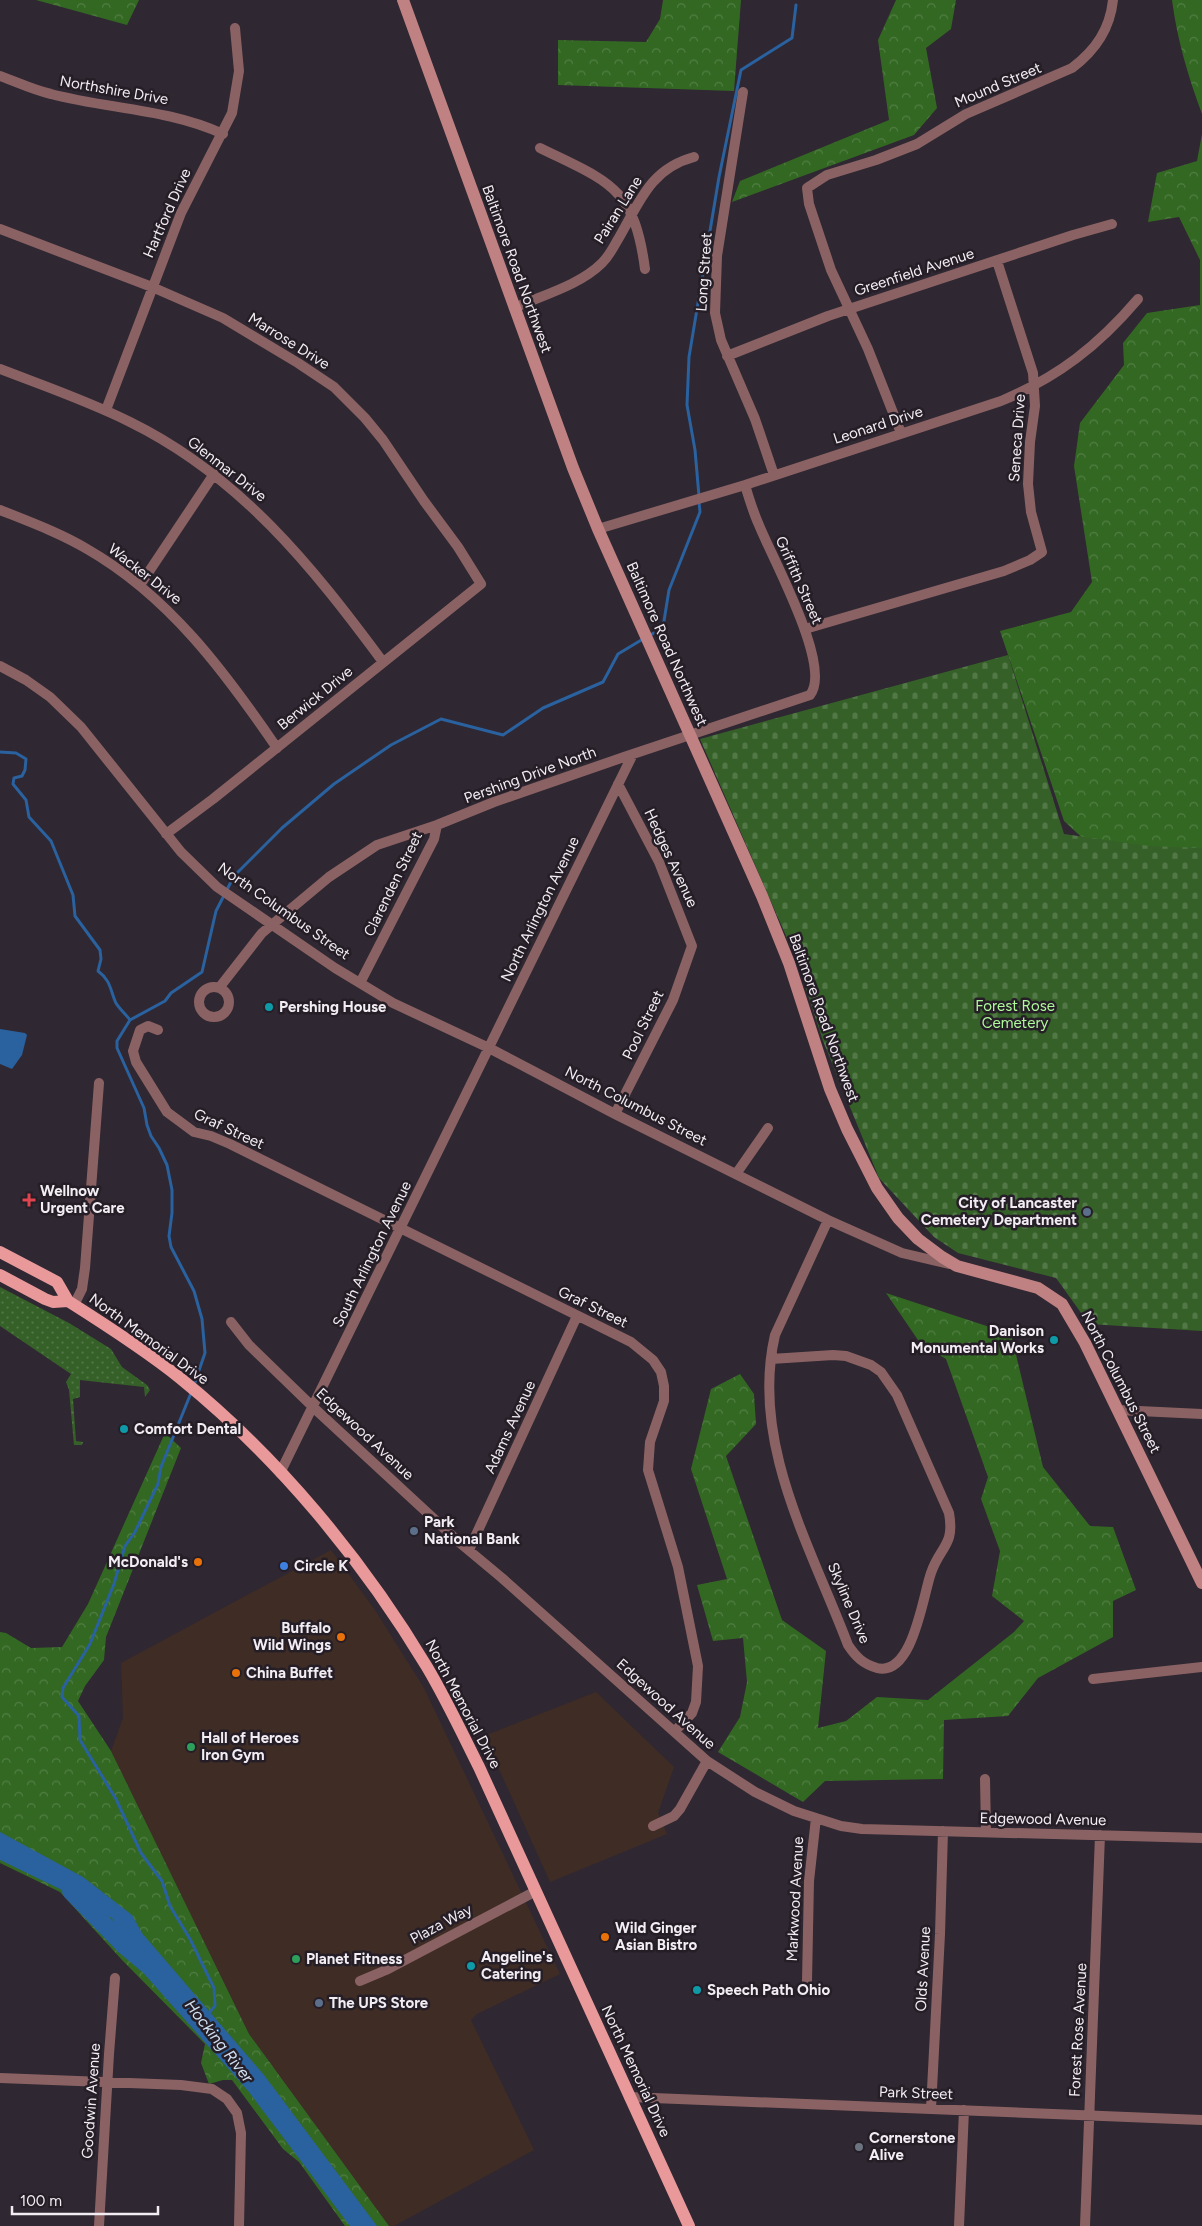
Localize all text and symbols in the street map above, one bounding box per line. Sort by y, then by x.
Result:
street label: Mound Street [952,58,1044,111]
street label: Northshire Drive [58,72,170,108]
street label: Hartford Drive [139,165,195,261]
street label: Pairan Lane [590,173,646,247]
street label: Baltimore Road Northwest [478,182,556,356]
street label: Long Street [692,231,716,312]
street label: Greenfield Avenue [852,244,976,300]
street label: Marrose Drive [245,309,333,373]
street label: Seneca Drive [1005,393,1029,483]
street label: Leonard Drive [831,402,925,448]
street label: Glenmar Drive [184,433,270,505]
street label: Griffith Street [772,533,827,627]
street label: Wacker Drive [105,540,185,608]
street label: Baltimore Road Northwest [623,559,711,729]
street label: Berwick Drive [274,662,356,734]
street label: Pershing Drive North [461,743,599,807]
street label: Hedges Avenue [640,806,702,910]
street label: Clarenden Street [360,828,426,939]
street label: North Arlington Avenue [497,833,583,985]
street label: North Columbus Street [215,859,354,964]
street label: Baltimore Road Northwest [785,931,863,1105]
street label: Pool Street [618,987,668,1063]
park label: Forest Rose Cemetery [975,997,1055,1032]
place label: Pershing House [279,998,387,1016]
marker: Pershing House [263,1001,275,1013]
street label: North Columbus Street [562,1062,710,1150]
street label: Graf Street [191,1105,267,1153]
street label: South Arlington Avenue [329,1178,415,1330]
place label: Wellnow Urgent Care [40,1182,125,1217]
marker: Wellnow Urgent Care [22,1193,36,1207]
place label: City of Lancaster Cemetery Department [921,1194,1077,1229]
marker: City of Lancaster Cemetery Department [1081,1206,1093,1218]
street label: Graf Street [555,1282,631,1332]
street label: North Memorial Drive [86,1290,212,1388]
street label: North Columbus Street [1077,1308,1165,1456]
place label: Danison Monumental Works [911,1322,1044,1357]
marker: Danison Monumental Works [1048,1334,1060,1346]
street label: Adams Avenue [481,1378,539,1476]
street label: Edgewood Avenue [313,1384,417,1484]
place label: Comfort Dental [134,1420,241,1438]
marker: Comfort Dental [118,1423,130,1435]
place label: Park National Bank [424,1513,520,1548]
marker: Park National Bank [408,1525,420,1537]
place label: McDonald's [108,1553,188,1571]
marker: McDonald's [192,1556,204,1568]
place label: Circle K [294,1557,348,1575]
marker: Circle K [278,1560,290,1572]
street label: Skyline Drive [824,1560,874,1646]
place label: Buffalo Wild Wings [253,1619,331,1654]
marker: Buffalo Wild Wings [335,1631,347,1643]
street label: North Memorial Drive [421,1636,505,1772]
street label: Edgewood Avenue [613,1655,719,1753]
place label: China Buffet [246,1664,333,1682]
marker: China Buffet [230,1667,242,1679]
place label: Hall of Heroes Iron Gym [201,1729,299,1764]
marker: Hall of Heroes Iron Gym [185,1741,197,1753]
street label: Edgewood Avenue [980,1809,1106,1829]
street label: Markwood Avenue [783,1836,807,1962]
street label: Plaza Way [407,1900,475,1948]
place label: Wild Ginger Asian Bistro [615,1919,698,1954]
street label: Olds Avenue [912,1926,934,2012]
marker: Wild Ginger Asian Bistro [599,1931,611,1943]
place label: Angeline's Catering [481,1948,553,1983]
place label: Planet Fitness [306,1950,402,1968]
marker: Planet Fitness [290,1953,302,1965]
marker: Angeline's Catering [465,1960,477,1972]
street label: Forest Rose Avenue [1066,1963,1090,2097]
place label: Speech Path Ohio [707,1981,830,1999]
marker: Speech Path Ohio [691,1984,703,1996]
place label: The UPS Store [329,1994,429,2012]
water label: Hocking River [181,1996,258,2087]
marker: The UPS Store [313,1997,325,2009]
street label: North Memorial Drive [598,2002,674,2140]
street label: Goodwin Avenue [78,2043,104,2159]
street label: Park Street [879,2083,954,2103]
place label: Cornerstone Alive [869,2129,956,2164]
marker: Cornerstone Alive [853,2141,865,2153]
scale bar [12,2184,159,2216]
text: 100 m [20,2192,62,2210]

